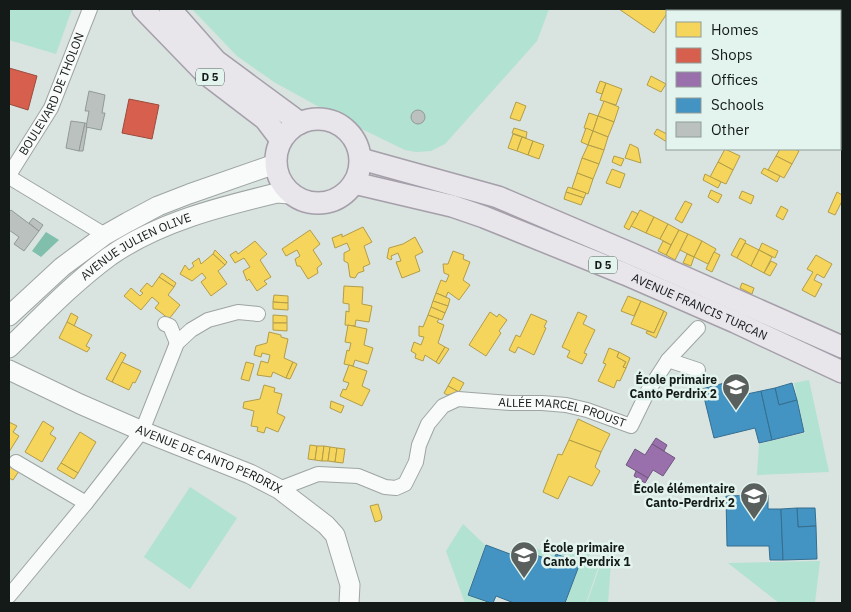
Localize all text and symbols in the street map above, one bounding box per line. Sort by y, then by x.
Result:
legend [666,10,841,150]
text: Homes [711,20,759,39]
street label: BOULEVARD DE THOLON [15,30,87,158]
text: Shops [711,45,753,64]
road number: D 5 [196,68,224,86]
text: Offices [711,70,758,89]
text: Schools [711,95,764,114]
text: Other [711,120,750,139]
street label: AVENUE JULIEN OLIVE [77,209,193,283]
road number: D 5 [589,256,617,274]
street label: AVENUE FRANCIS TURCAN [630,270,770,343]
place label: École primaire Canto Perdrix 2 [630,371,717,401]
school or university icon: École primaire Canto Perdrix 2 [721,372,751,411]
street label: ALLÉE MARCEL PROUST [498,394,628,431]
street label: AVENUE DE CANTO PERDRIX [134,421,285,497]
place label: École élémentaire Canto-Perdrix 2 [634,480,735,510]
school or university icon: École élémentaire Canto-Perdrix 2 [739,481,769,520]
place label: École primaire Canto Perdrix 1 [543,539,630,569]
school or university icon: École primaire Canto Perdrix 1 [509,540,539,579]

